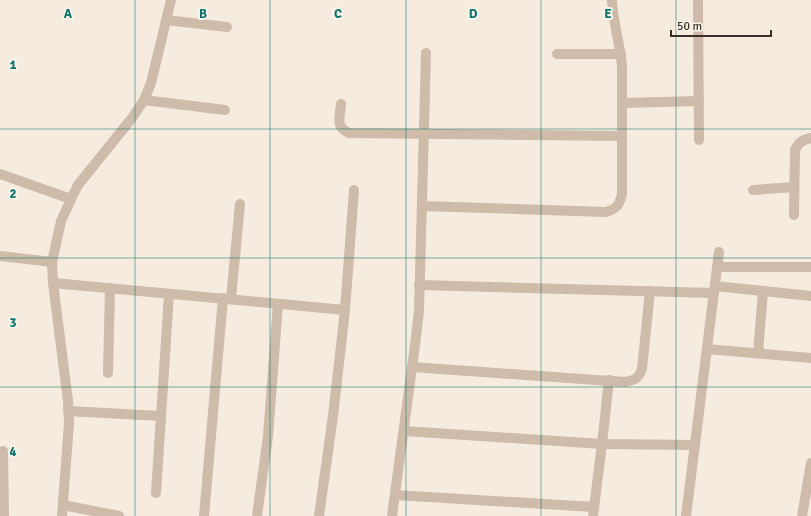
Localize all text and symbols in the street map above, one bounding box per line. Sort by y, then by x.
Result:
text: A [64,6,73,22]
text: B [199,6,207,22]
text: C [334,6,342,22]
text: D [469,6,478,22]
text: E [604,6,612,22]
scale bar [671,12,771,38]
text: 50 m [677,19,702,34]
text: 1 [9,57,17,73]
text: 2 [9,186,17,202]
text: 3 [9,315,17,331]
text: 4 [9,444,17,460]

